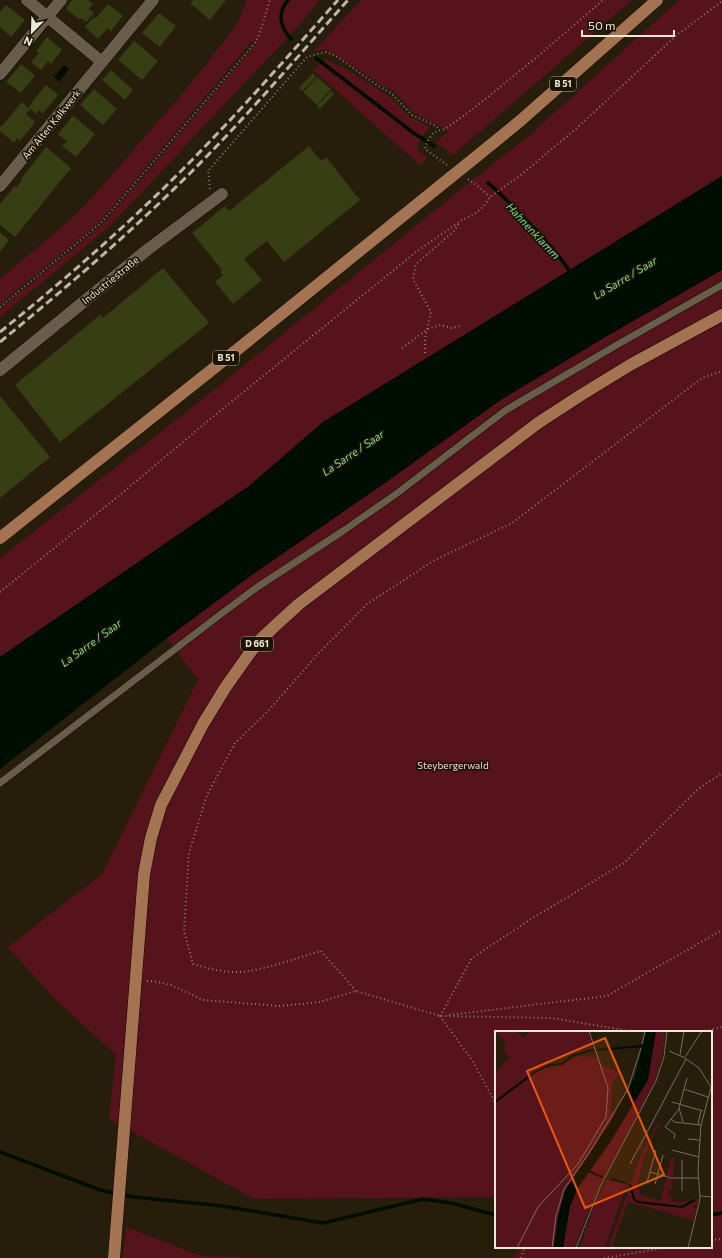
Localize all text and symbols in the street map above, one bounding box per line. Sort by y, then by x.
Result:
north arrow [12,12,52,52]
scale bar [582,12,674,38]
text: 50 m [588,18,616,32]
text: N [22,34,34,49]
road number: B 51 [550,77,576,91]
street label: Am Alten Kalkwerk [19,86,83,161]
water label: Hahnenklamm [504,200,563,262]
street label: Industriestraße [79,253,141,307]
water label: La Sarre / Saar [590,253,660,302]
road number: B 51 [213,351,239,365]
water label: La Sarre / Saar [319,427,387,478]
water label: La Sarre / Saar [58,616,124,669]
road number: D 661 [241,637,273,651]
park label: Steybergerwald [417,759,489,771]
inset map [495,1031,712,1248]

